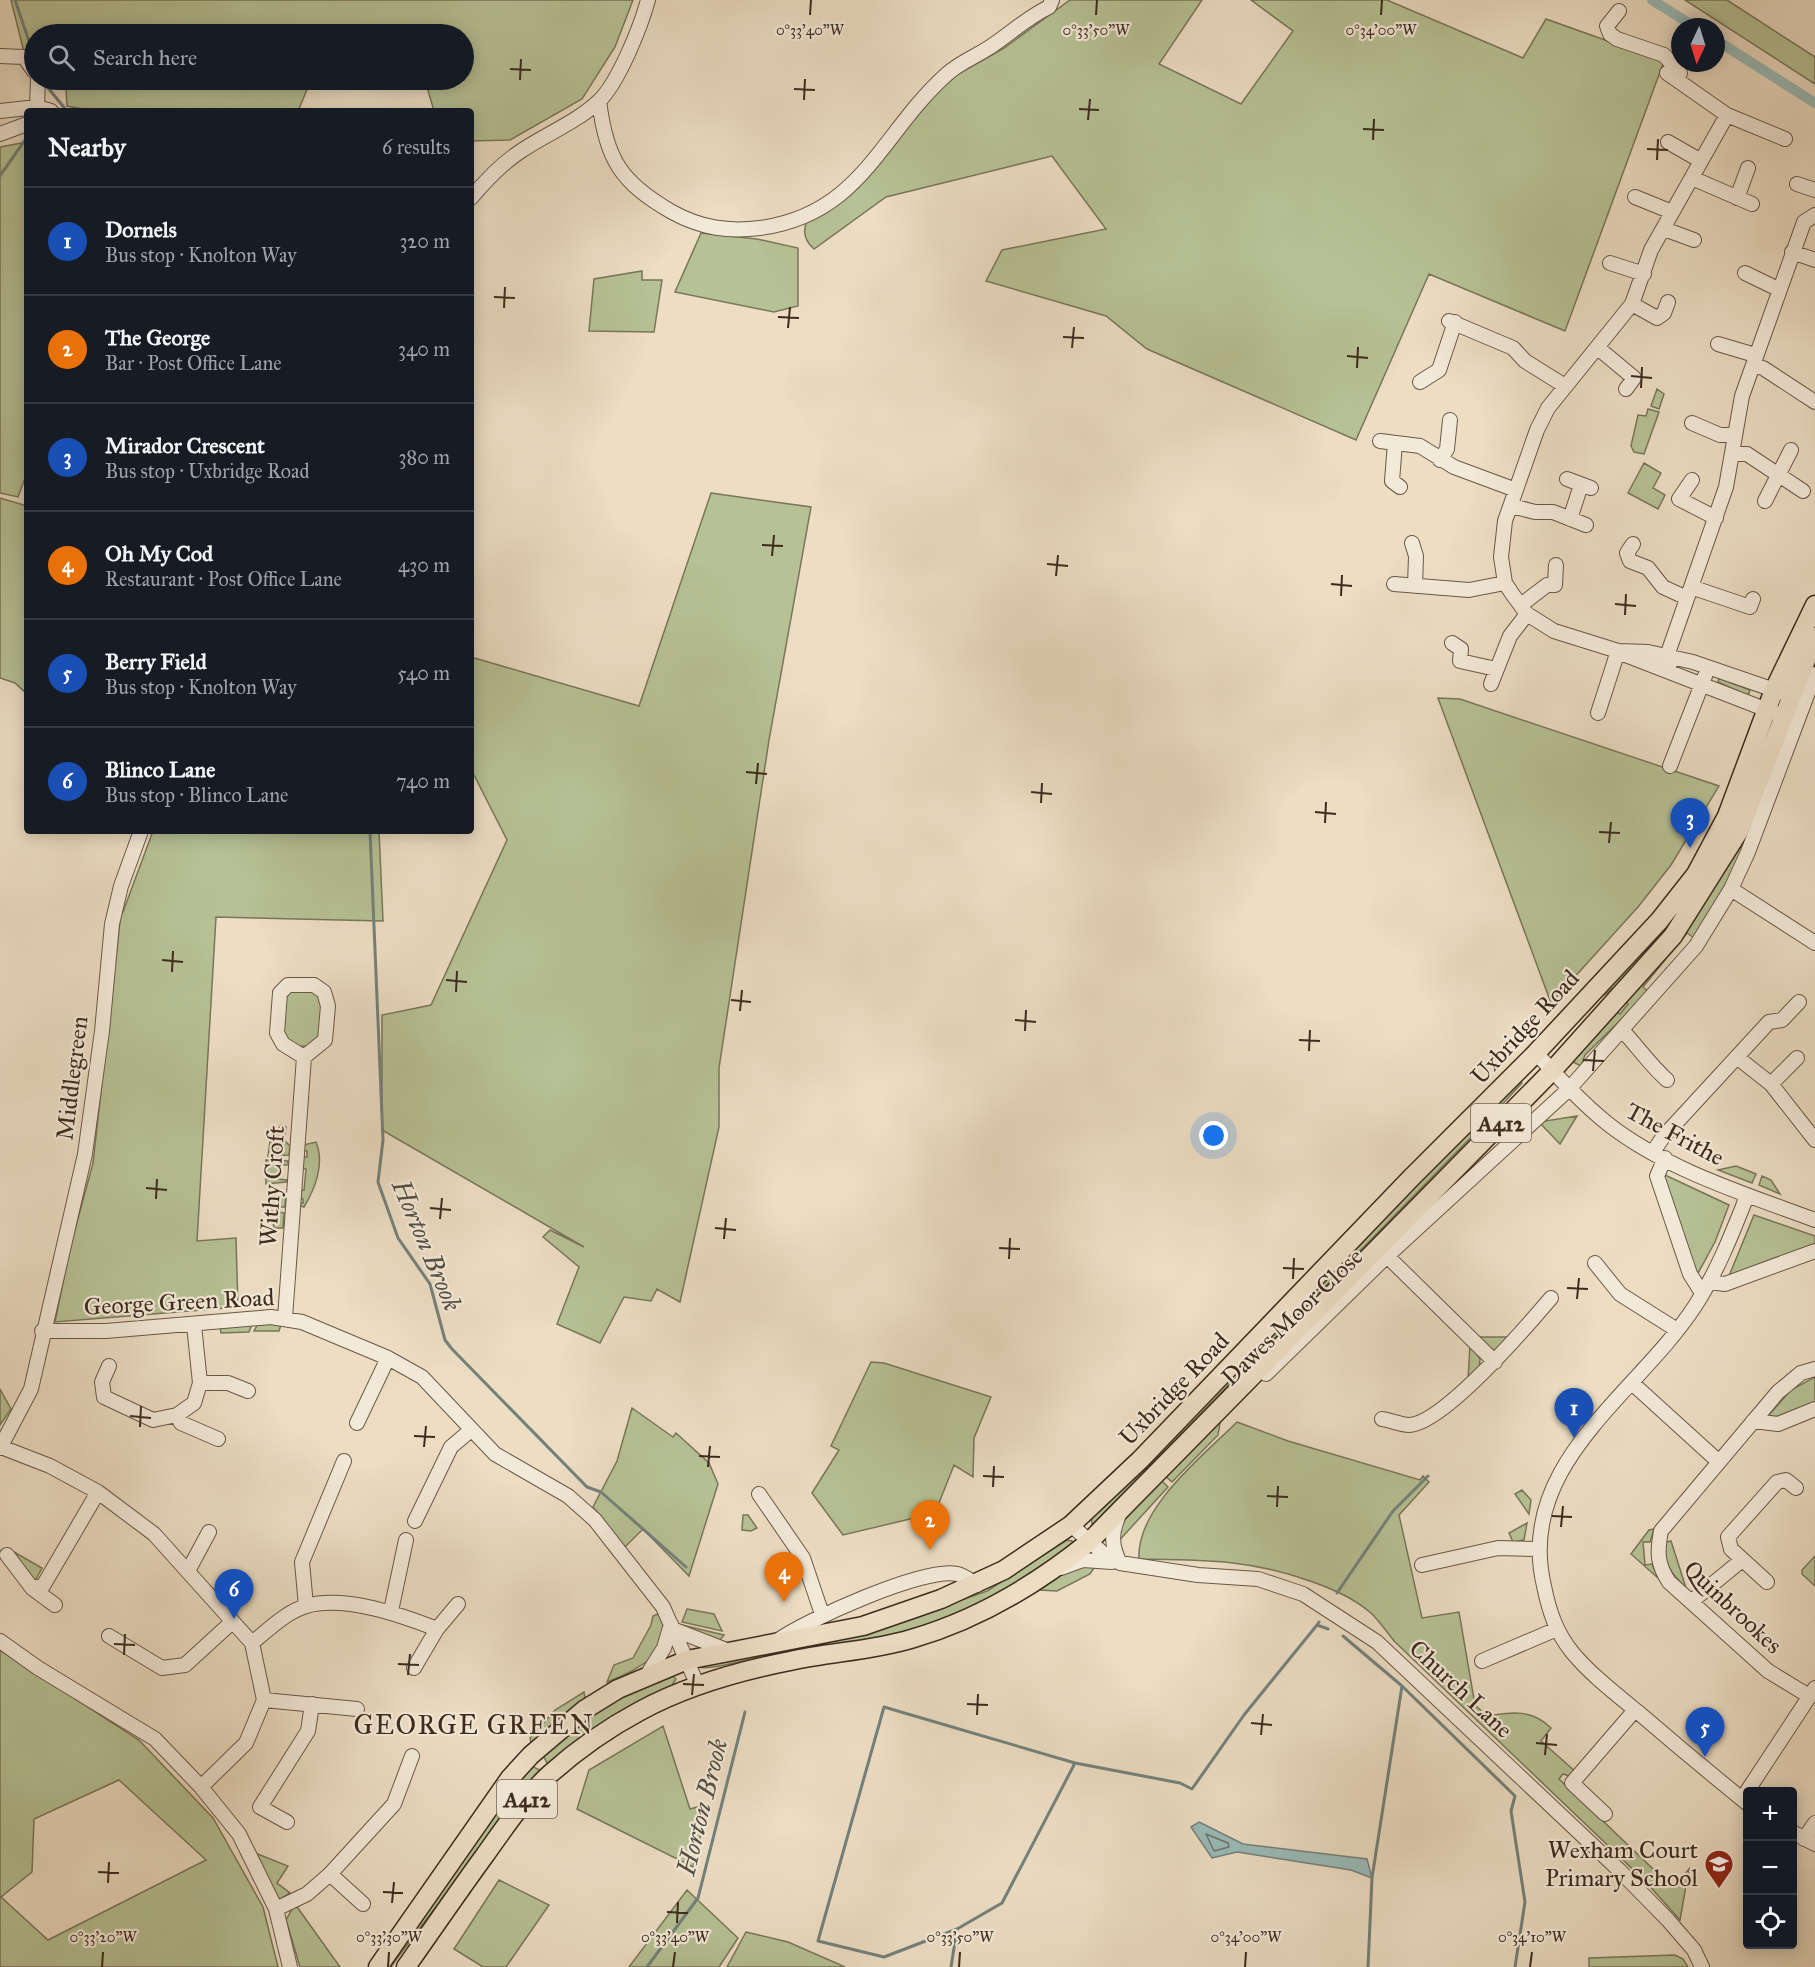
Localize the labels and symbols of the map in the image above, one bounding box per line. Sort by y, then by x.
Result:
north arrow [1671,18,1725,72]
text: 0°33'40"W [776,21,845,39]
text: 0°33'50"W [1063,21,1130,39]
text: 0°34'00"W [1346,21,1417,39]
pin: 3 [1670,798,1710,848]
street label: Uxbridge Road [1464,963,1586,1091]
street label: Middlegreen [50,1014,94,1142]
street label: The Frithe [1621,1096,1729,1172]
road number: A412 [1471,1104,1531,1142]
your location [1199,1121,1228,1150]
street label: Withy Croft [253,1124,291,1247]
water label: Horton Brook [385,1174,469,1316]
street label: Dawes Moor Close [1215,1242,1369,1392]
street label: George Green Road [83,1282,275,1322]
street label: Uxbridge Road [1113,1326,1235,1452]
pin: 1 [1554,1388,1594,1438]
pin: 2 [910,1500,950,1550]
pin: 4 [764,1552,804,1602]
street label: Quinbrookes [1678,1554,1788,1660]
pin: 6 [214,1570,254,1619]
street label: Church Lane [1403,1633,1519,1745]
district label: GEORGE GREEN [354,1708,594,1741]
pin: 5 [1686,1708,1724,1757]
water label: Horton Brook [669,1735,735,1880]
road number: A412 [497,1780,557,1818]
place label: Wexham Court Primary School [1545,1835,1699,1893]
school or university icon: Wexham Court Primary School [1703,1848,1735,1890]
text: 0°33'20"W [69,1928,137,1946]
text: 0°33'30"W [356,1928,423,1946]
text: 0°33'40"W [641,1928,710,1946]
text: 0°33'50"W [927,1928,994,1946]
text: 0°34'00"W [1211,1928,1282,1946]
text: 0°34'10"W [1498,1928,1567,1946]

